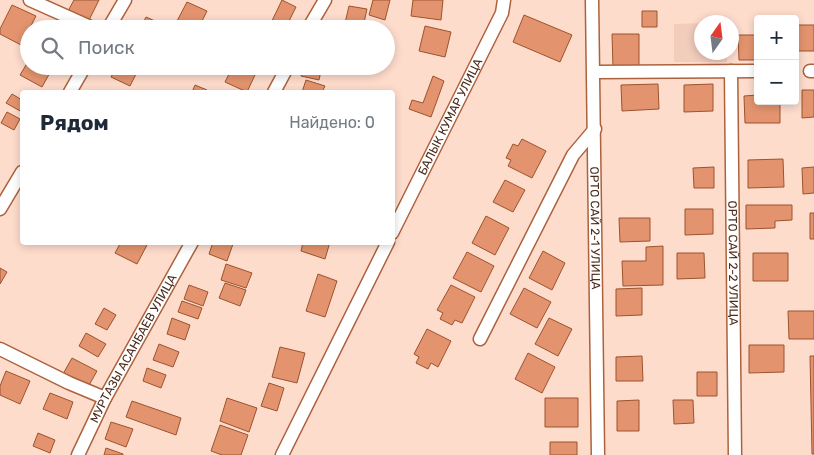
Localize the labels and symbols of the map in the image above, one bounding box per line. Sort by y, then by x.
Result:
north arrow [694,15,739,60]
street label: БАЛЫК КУМАР УЛИЦА [415,56,485,177]
street label: ОРТО САЙ 2-1 УЛИЦА [587,166,603,290]
street label: ОРТО САЙ 2-2 УЛИЦА [725,201,741,325]
street label: МУРТАЗЫ АСАНБАЕВ УЛИЦА [87,272,180,425]

